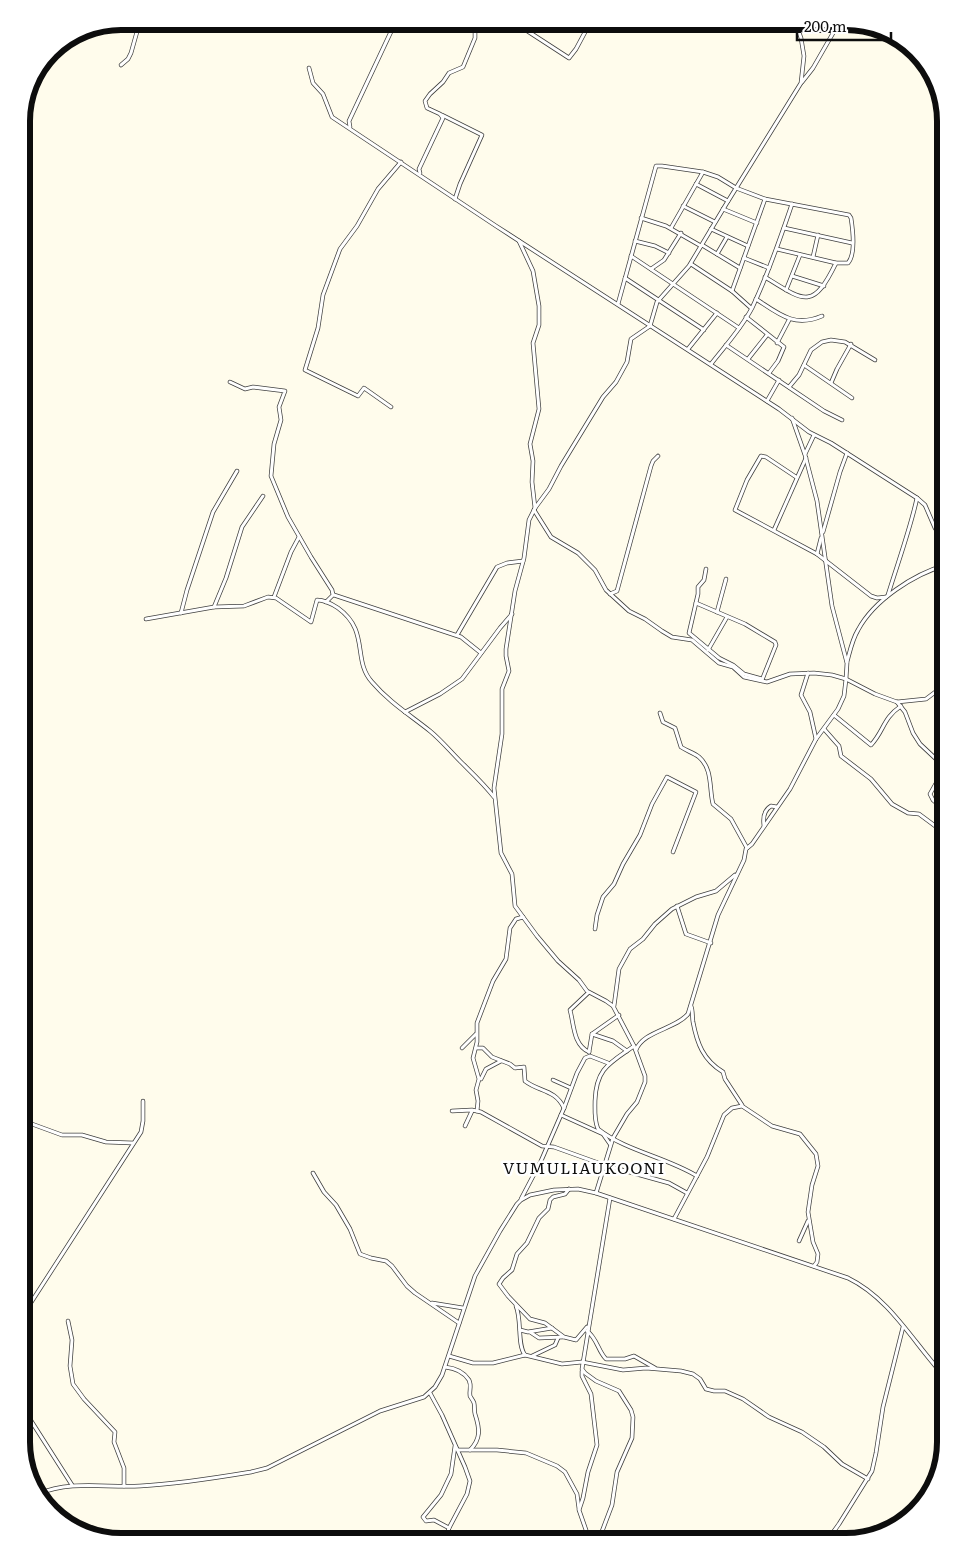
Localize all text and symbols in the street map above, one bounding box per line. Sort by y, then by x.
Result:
scale bar [797,10,891,42]
text: 200 m [804,14,847,37]
district label: VUMULIAUKOONI [503,1155,665,1179]

